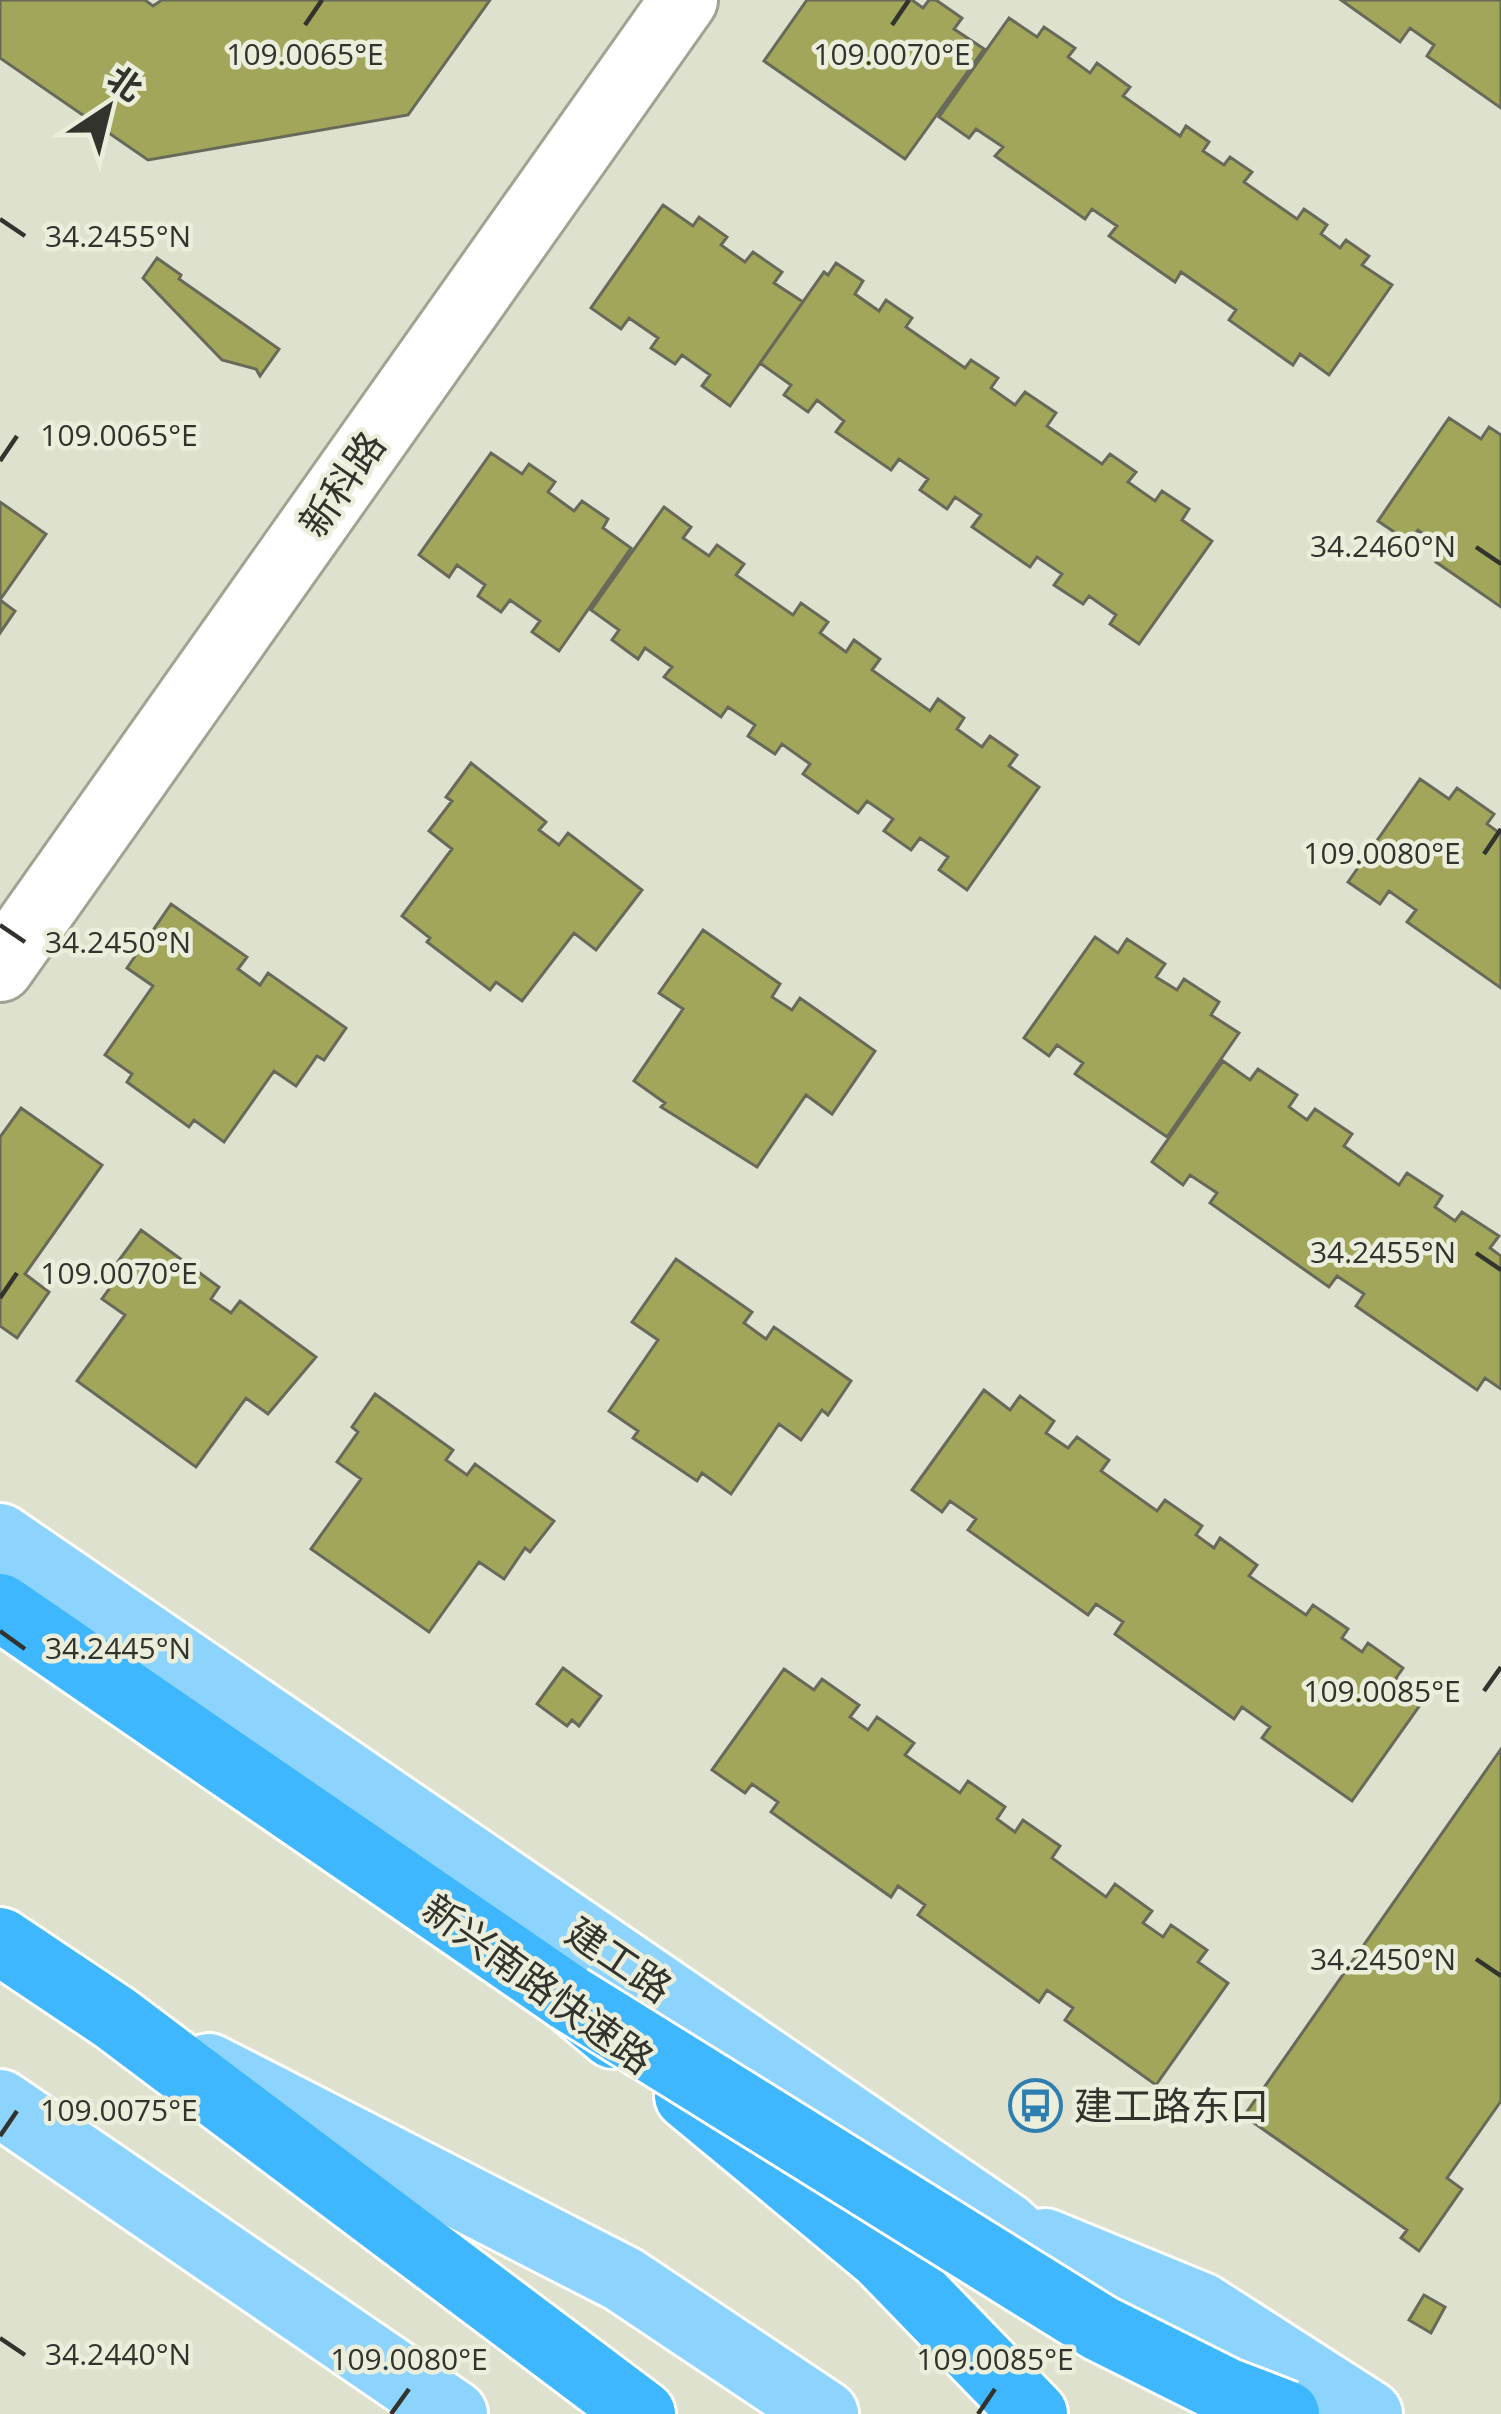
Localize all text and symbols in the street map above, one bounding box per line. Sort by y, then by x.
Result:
text: 109.0065°E [226,33,384,74]
text: 109.0070°E [813,33,971,74]
north arrow [48,48,168,168]
text: 北 [99,55,152,111]
text: 34.2455°N [45,215,191,256]
text: 109.0065°E [40,414,198,455]
street label: 新科路 [286,420,396,546]
text: 34.2460°N [1310,525,1456,566]
text: 109.0080°E [1303,832,1461,873]
text: 34.2450°N [45,921,191,962]
text: 34.2455°N [1310,1231,1456,1272]
text: 109.0070°E [40,1252,198,1293]
text: 34.2445°N [45,1627,191,1668]
text: 109.0085°E [1303,1670,1461,1711]
street label: 新兴南路快速路 [413,1881,665,2084]
street label: 建工路 [557,1904,683,2013]
text: 34.2450°N [1310,1938,1456,1979]
bus stop icon: 建工路东口 [1007,2078,1063,2134]
place label: 建工路东口 [1074,2078,1269,2131]
text: 109.0075°E [40,2089,198,2130]
text: 34.2440°N [45,2333,191,2374]
text: 109.0080°E [330,2338,488,2379]
text: 109.0085°E [916,2338,1074,2379]

